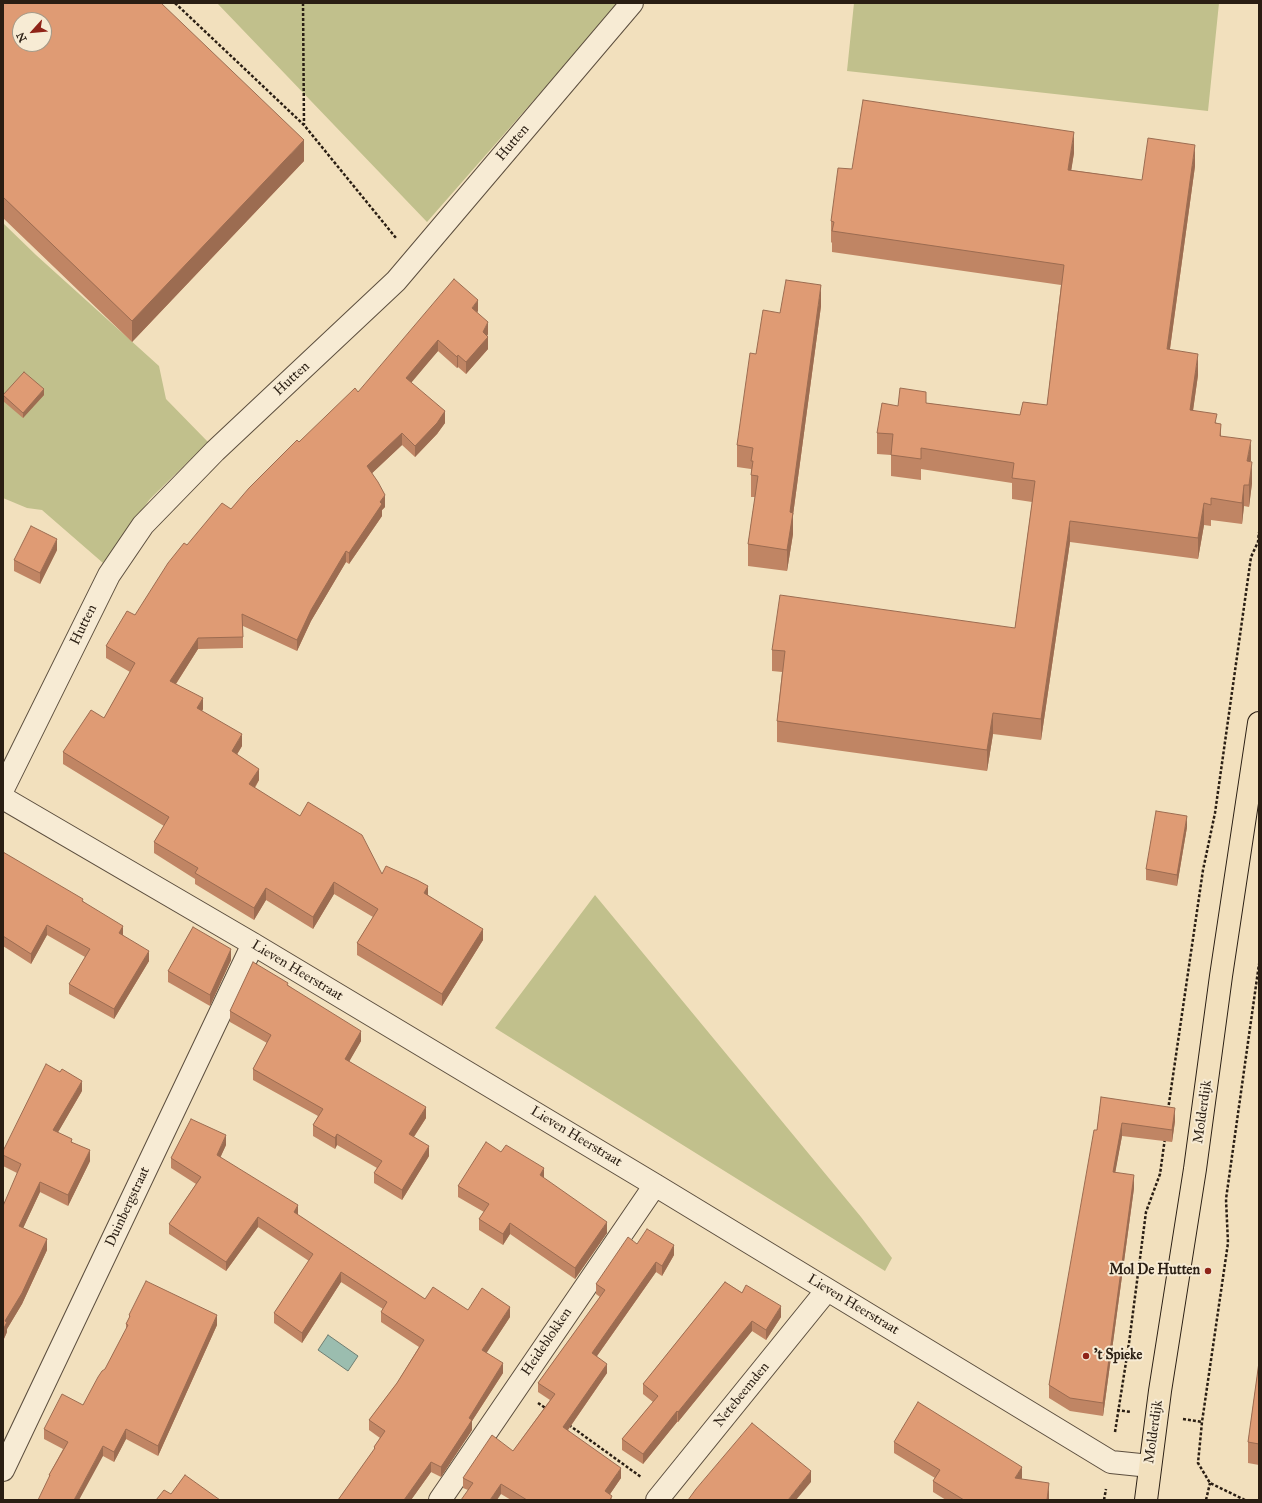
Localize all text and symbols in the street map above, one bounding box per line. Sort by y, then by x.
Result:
north arrow [12,12,52,52]
text: N [14,30,30,44]
street label: Hutten [493,121,533,165]
street label: Hutten [271,358,313,400]
street label: Hutten [67,602,101,648]
street label: Lieven Heerstraat [248,937,346,1005]
street label: Molderdijk [1190,1079,1216,1145]
street label: Lieven Heerstraat [527,1103,625,1171]
street label: Duinbergstraat [102,1164,154,1250]
place label: Mol De Hutten [1109,1263,1200,1279]
marker: Mol De Hutten [1203,1266,1213,1276]
street label: Lieven Heerstraat [804,1271,902,1339]
street label: Heideblokken [518,1305,576,1379]
place label: 't Spieke [1094,1348,1142,1364]
marker: 't Spieke [1081,1351,1091,1361]
street label: Netebeemden [711,1359,773,1431]
street label: Molderdijk [1141,1399,1167,1465]

